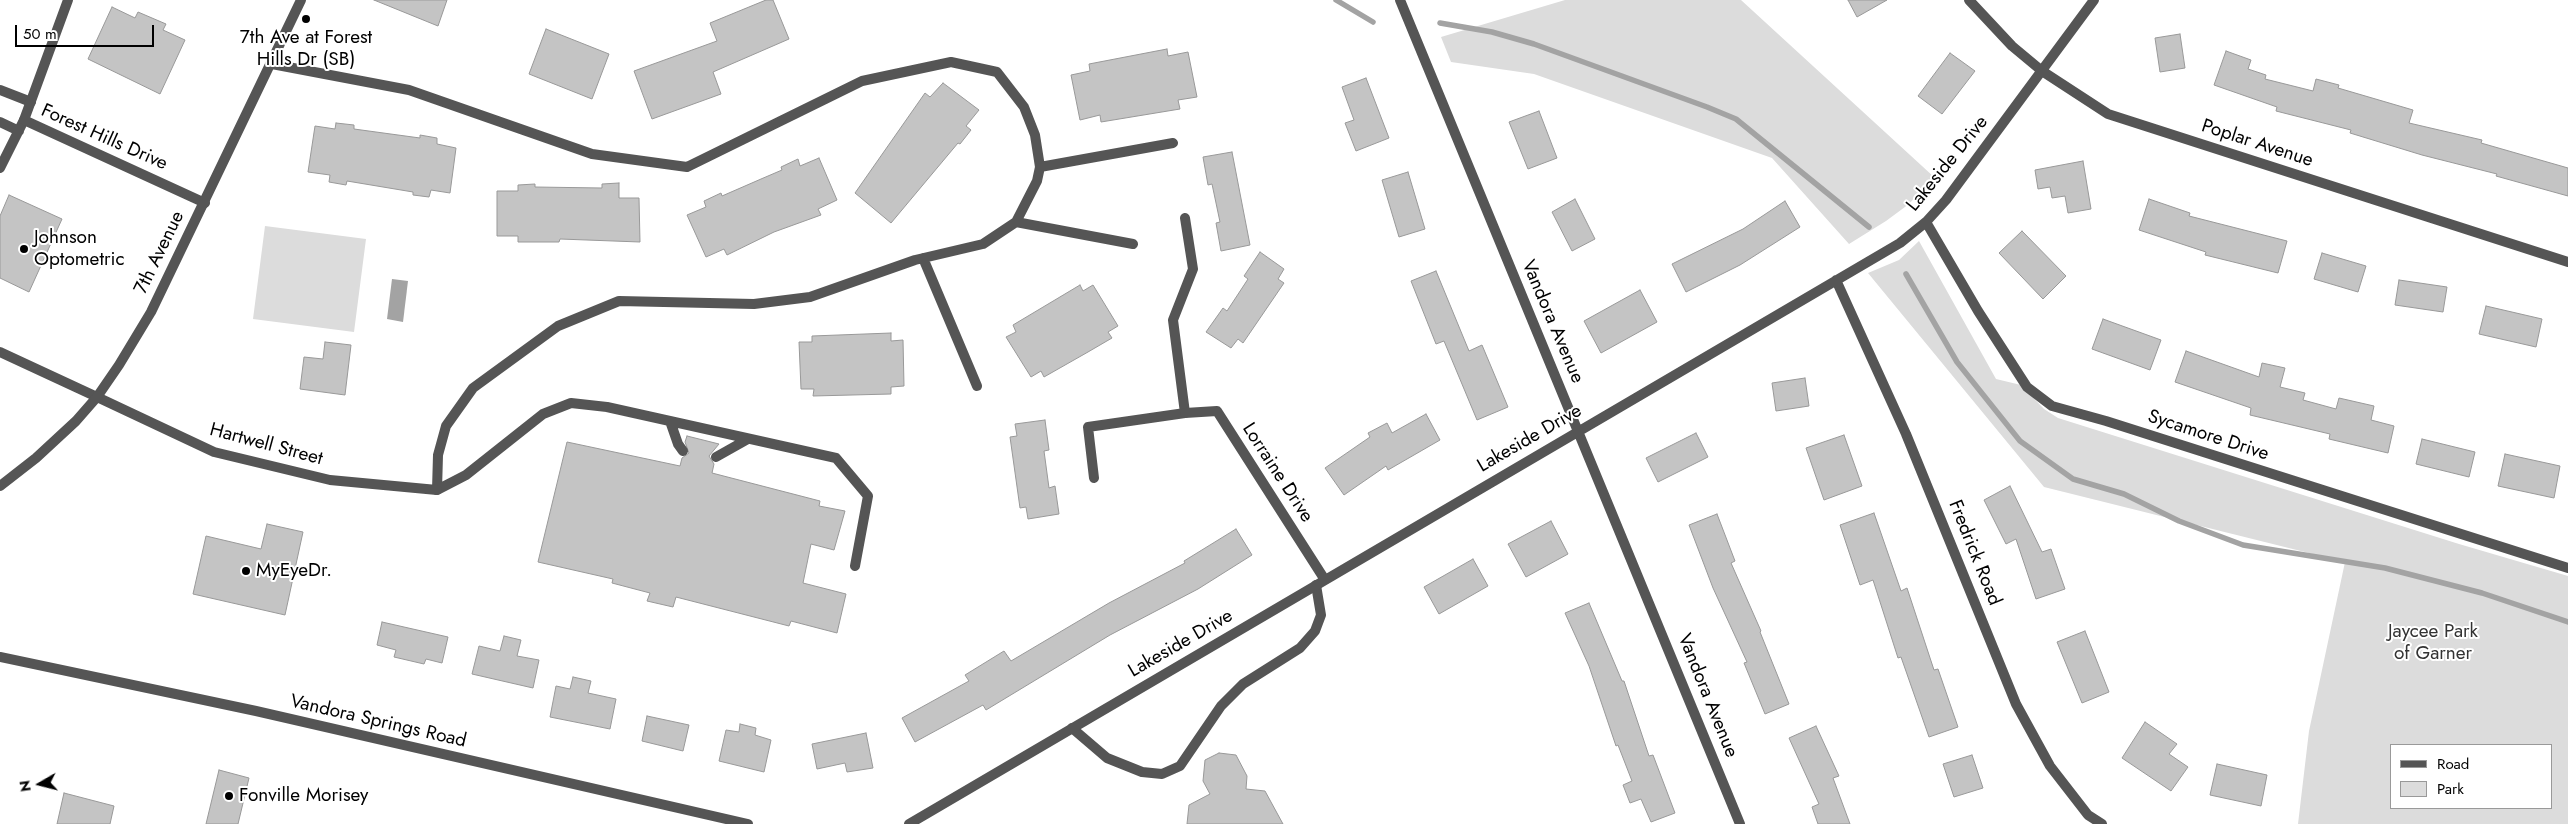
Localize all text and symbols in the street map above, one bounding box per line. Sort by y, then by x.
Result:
marker: 7th Ave at Forest Hills Dr (SB) [300,13,312,25]
scale bar [18,15,156,47]
text: 50 m [23,23,57,45]
place label: 7th Ave at Forest Hills Dr (SB) [240,27,372,71]
street label: Forest Hills Drive [37,100,171,176]
street label: Lakeside Drive [1902,111,1994,217]
street label: Poplar Avenue [2198,115,2316,173]
street label: 7th Avenue [130,208,190,298]
place label: Johnson Optometric [34,227,124,271]
marker: Johnson Optometric [18,243,30,255]
street label: Vandora Avenue [1516,257,1588,387]
street label: Lakeside Drive [1474,400,1586,478]
street label: Sycamore Drive [2145,406,2271,466]
street label: Hartwell Street [207,419,325,471]
street label: Lorraine Drive [1236,419,1318,527]
street label: Fredrick Road [1943,497,2005,609]
place label: MyEyeDr. [256,560,332,582]
marker: MyEyeDr. [240,565,252,577]
street label: Lakeside Drive [1125,605,1237,683]
park label: Jaycee Park of Garner [2388,621,2478,665]
street label: Vandora Avenue [1672,631,1742,761]
street label: Vandora Springs Road [288,691,468,753]
legend [2390,744,2553,809]
text: Road [2437,753,2469,775]
north arrow [15,759,65,809]
text: Park [2437,778,2464,800]
text: N [14,779,36,793]
place label: Fonville Morisey [239,785,368,807]
marker: Fonville Morisey [223,790,235,802]

